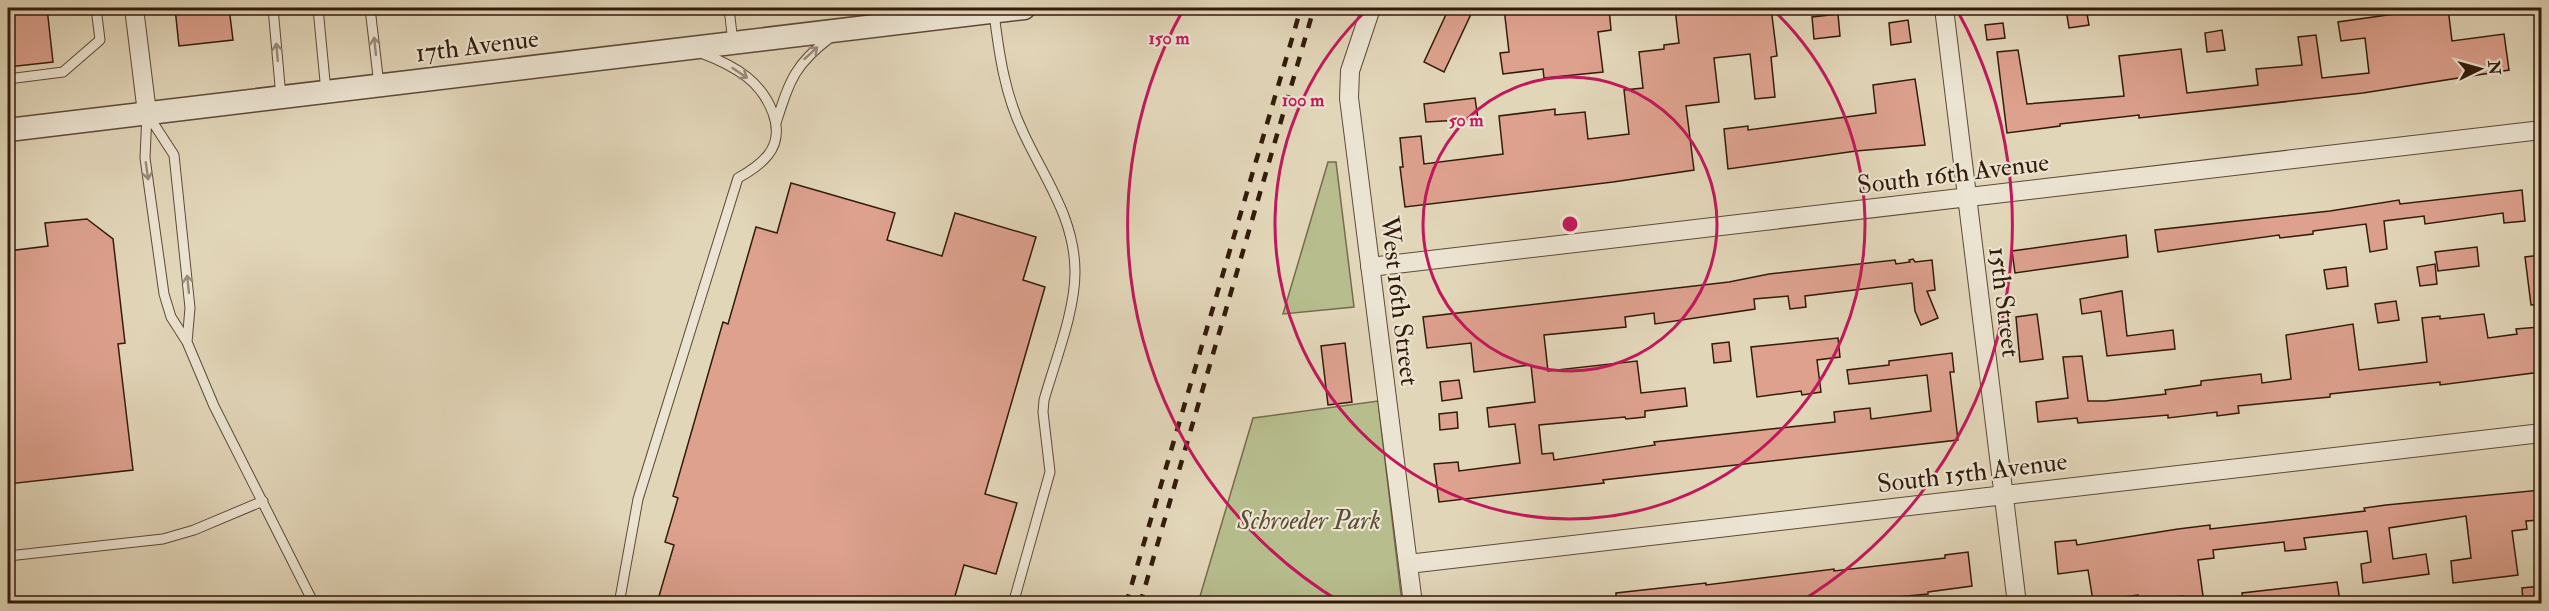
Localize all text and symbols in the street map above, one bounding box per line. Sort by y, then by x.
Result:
street label: 17th Avenue [414,23,541,69]
text: 150 m [1148,27,1191,50]
one-way arrow [369,37,380,57]
north arrow [2450,39,2510,99]
one-way arrow [271,43,282,63]
one-way arrow [803,46,818,60]
text: N [2483,59,2505,76]
one-way arrow [731,67,748,79]
text: 100 m [1282,89,1325,112]
text: 50 m [1449,109,1484,132]
street label: South 16th Avenue [1855,146,2051,202]
one-way arrow [142,161,153,181]
street label: West 16th Street [1373,214,1425,388]
centre of rings [1560,214,1580,234]
street label: 15th Street [1981,245,2027,359]
one-way arrow [182,274,193,294]
street label: South 15th Avenue [1875,445,2069,501]
park label: Schroeder Park [1236,505,1381,537]

